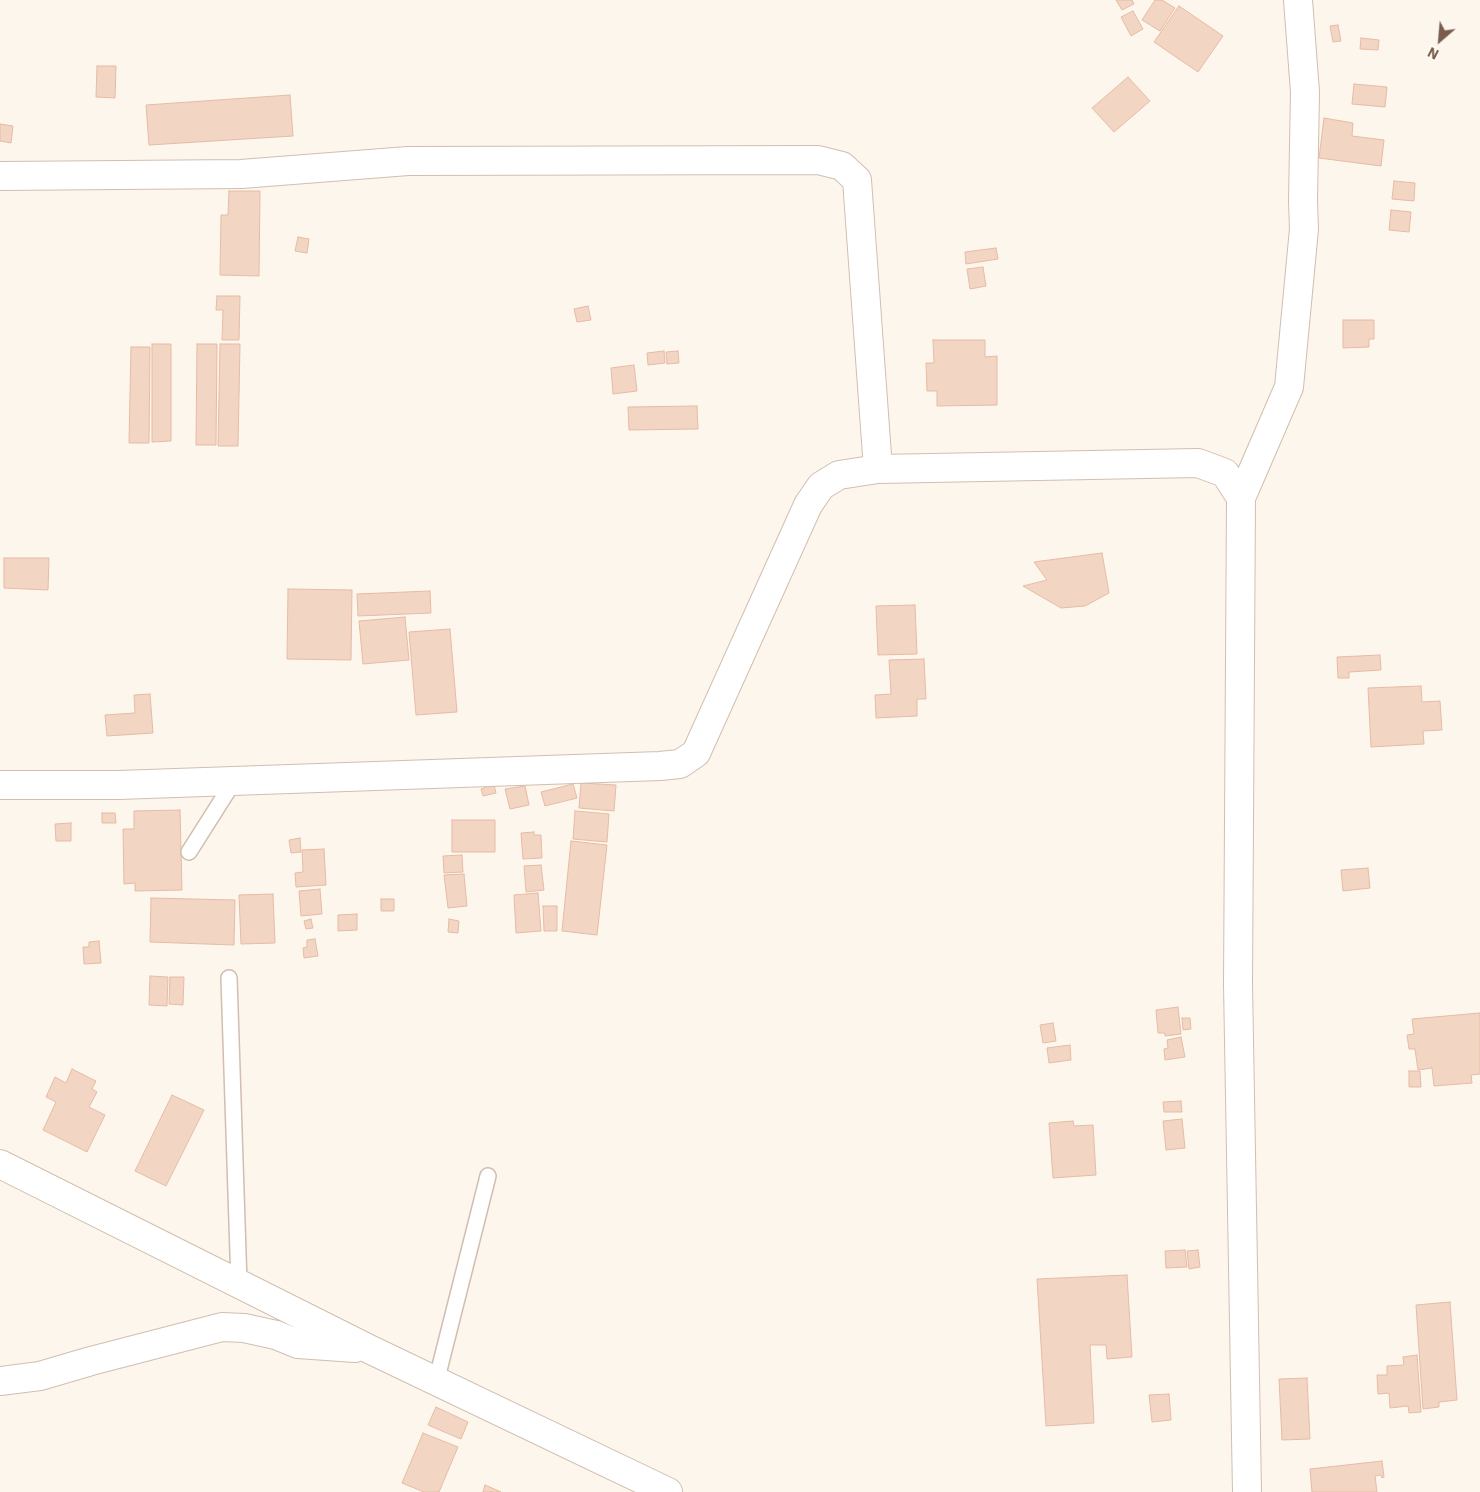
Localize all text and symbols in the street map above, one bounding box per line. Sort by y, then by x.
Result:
north arrow [1415,15,1465,65]
text: N [1425,43,1442,64]

